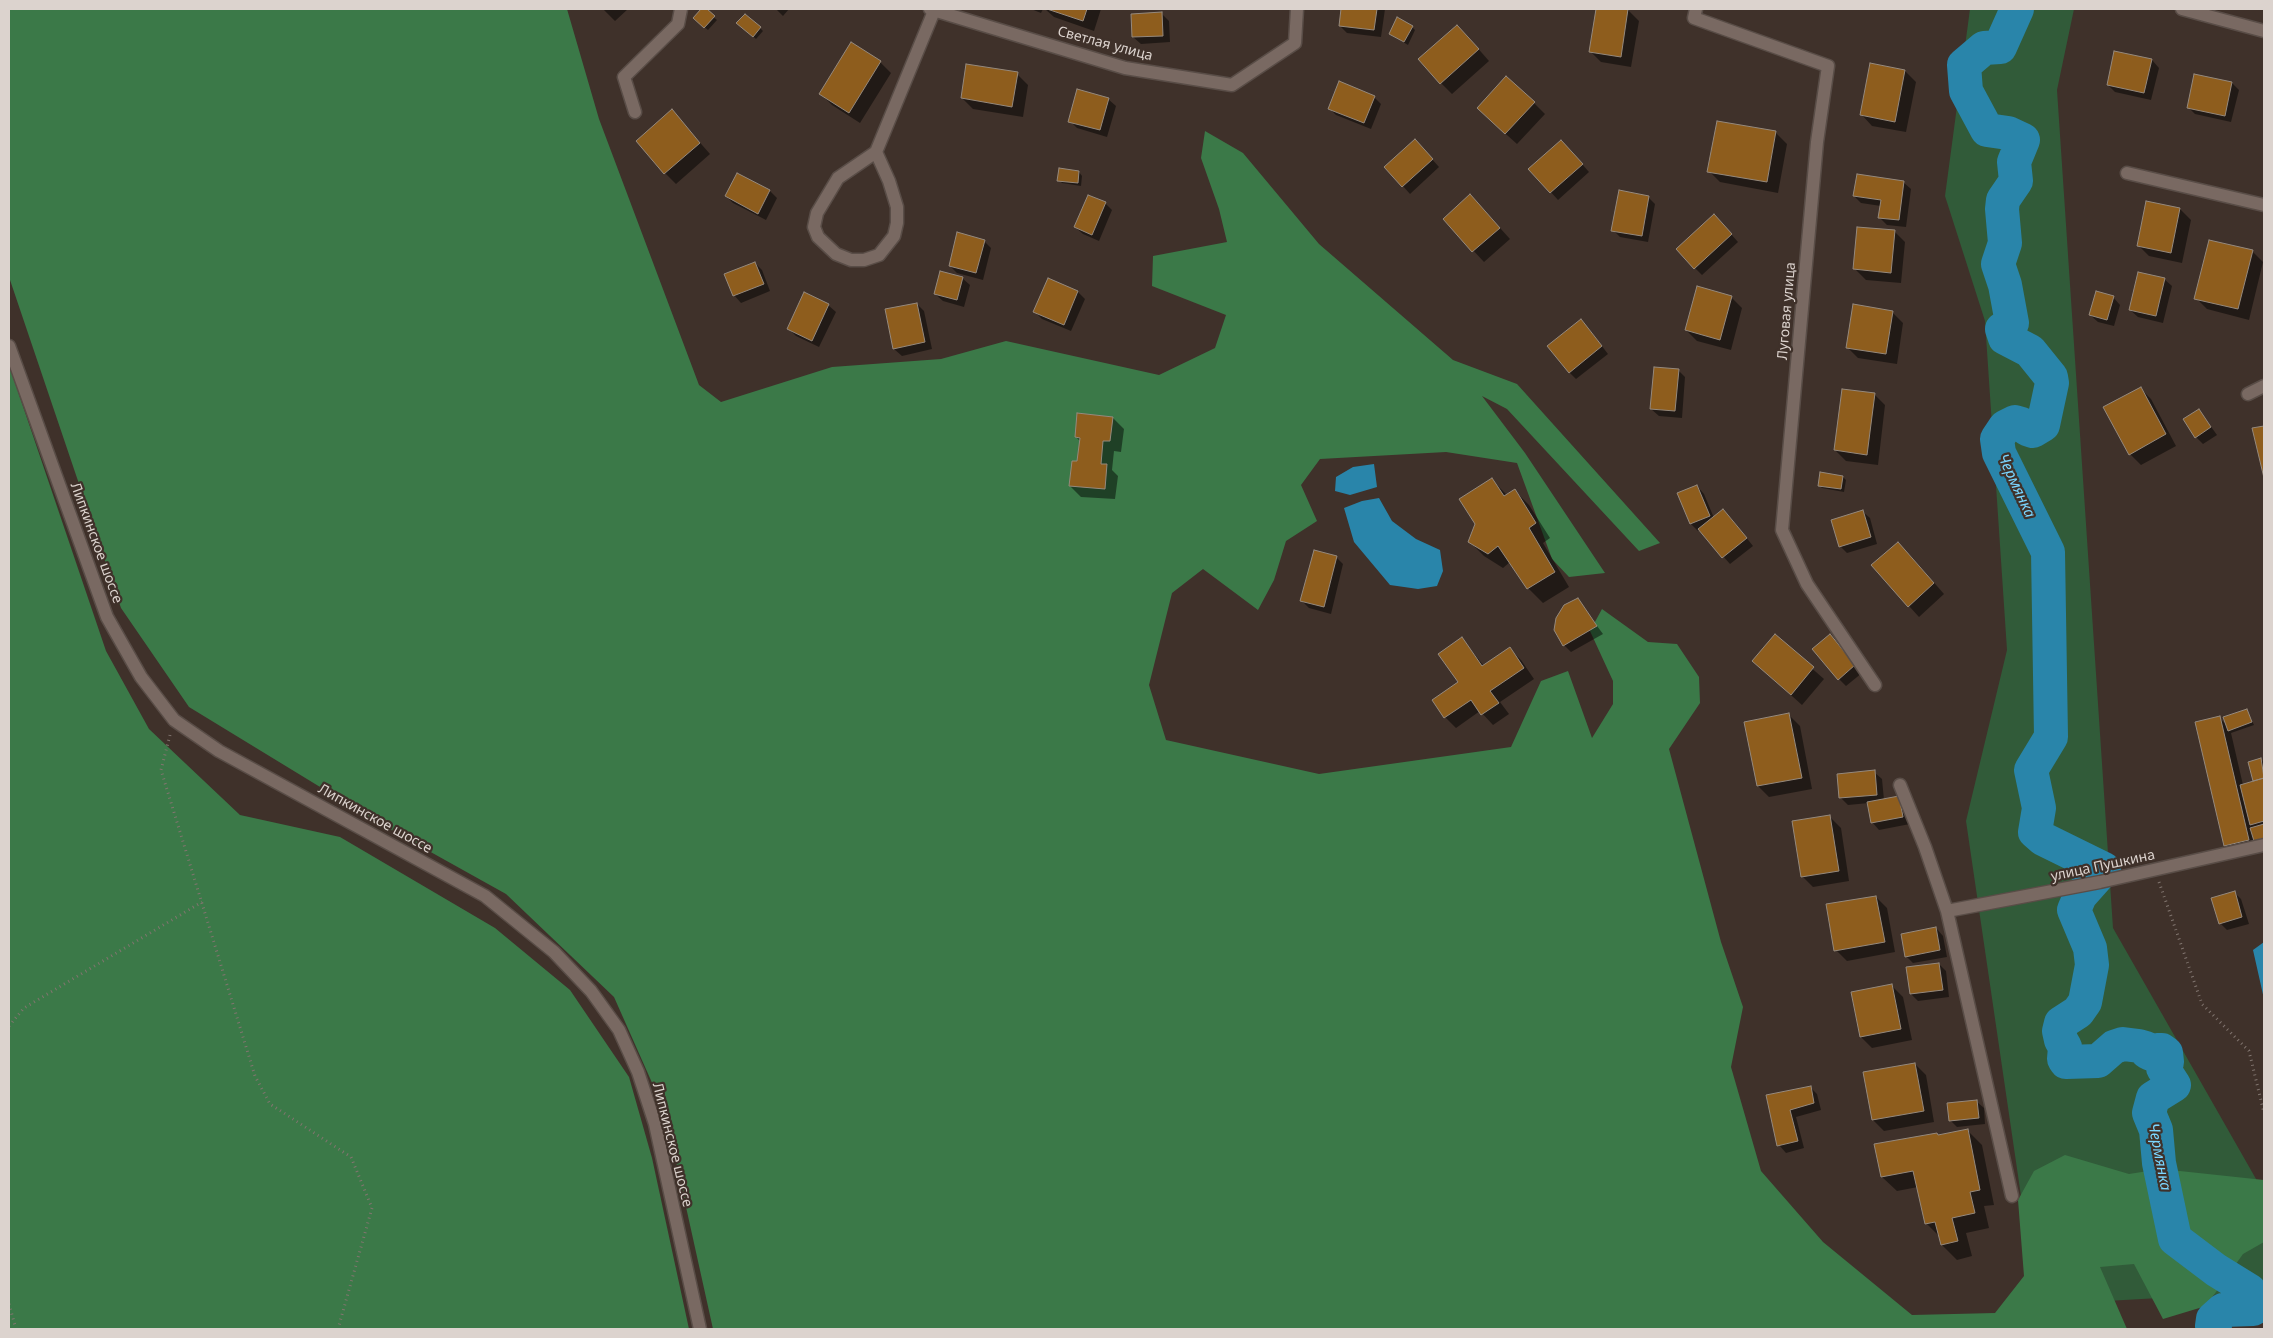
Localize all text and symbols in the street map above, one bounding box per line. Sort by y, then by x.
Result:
street label: Светлая улица [1056,23,1154,65]
street label: Луговая улица [1774,261,1800,361]
water label: Чермянка [1993,451,2039,521]
street label: Липкинское шоссе [66,480,126,606]
street label: Липкинское шоссе [315,781,435,857]
street label: улица Пушкина [2050,847,2156,885]
street label: Липкинское шоссе [648,1081,696,1209]
water label: Чермянка [2144,1122,2174,1192]

